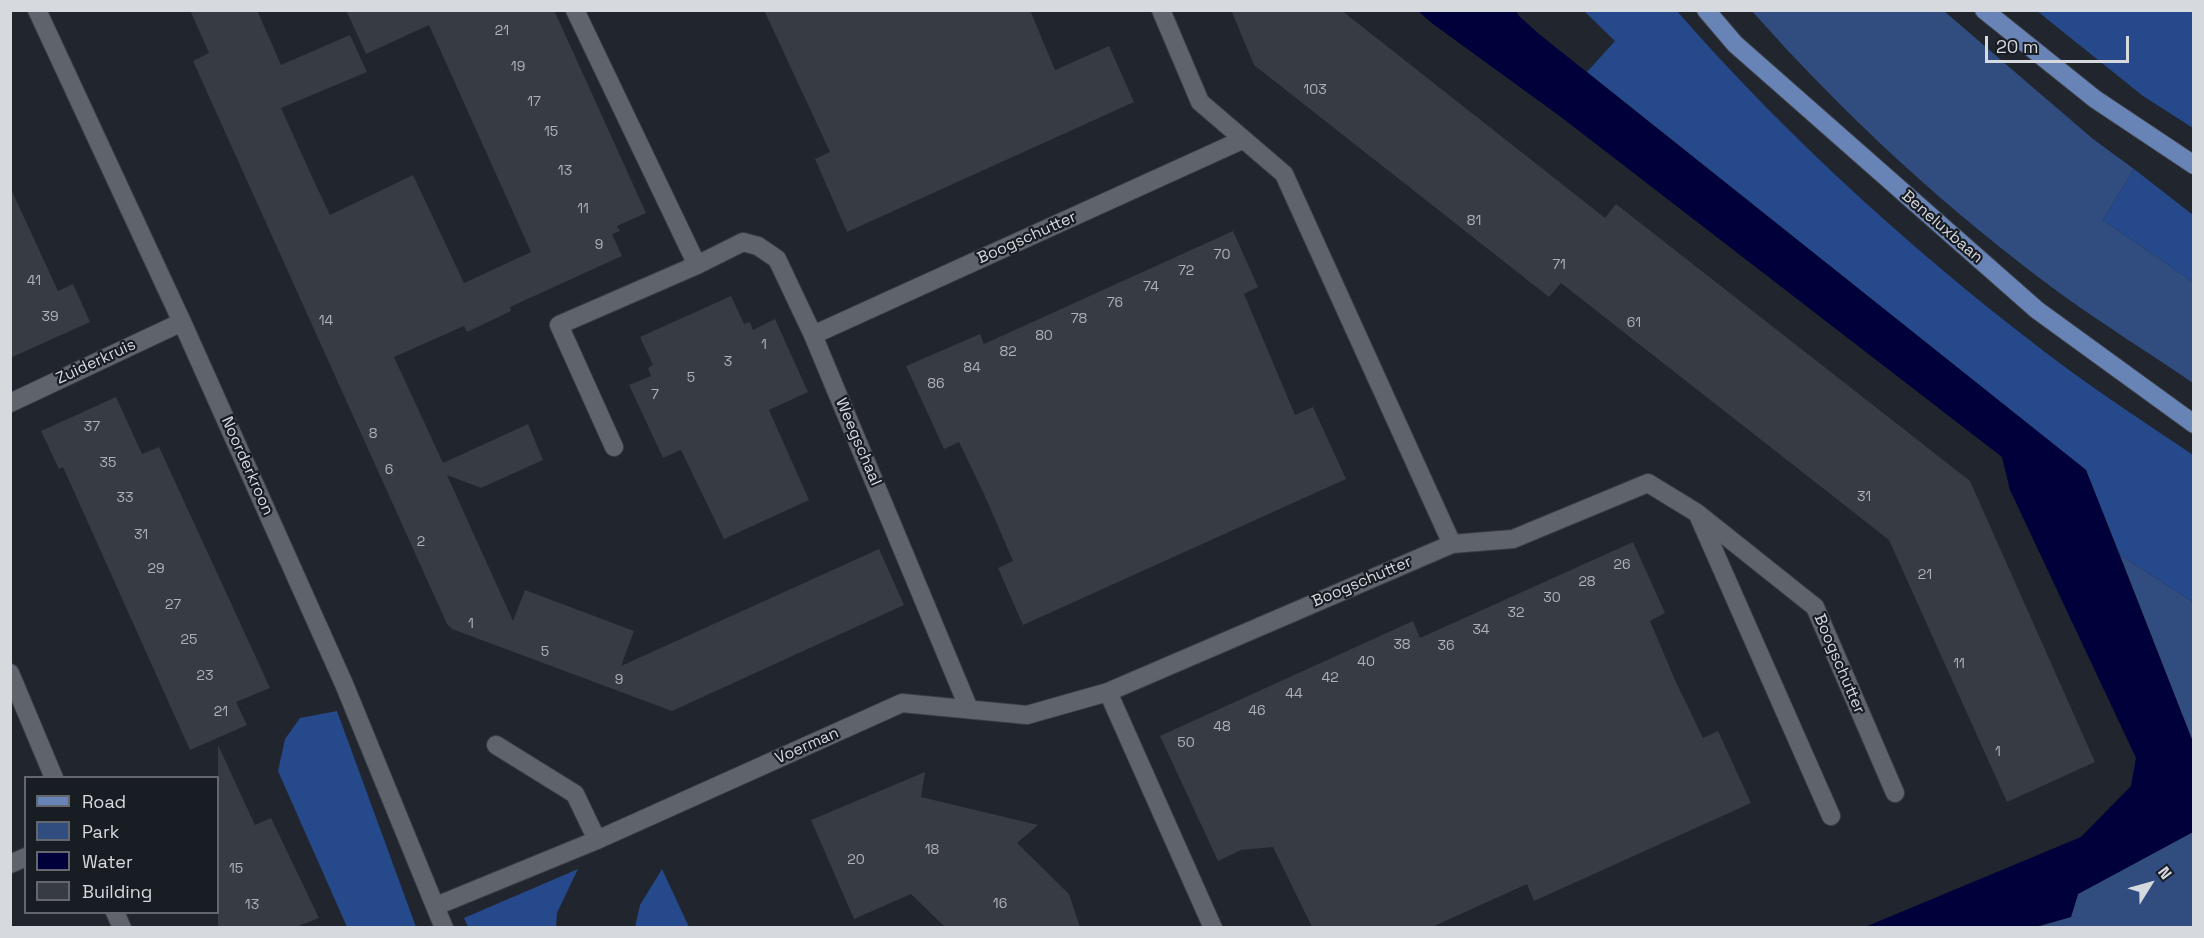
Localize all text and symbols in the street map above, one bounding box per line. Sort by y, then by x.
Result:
house number: 21 [495,23,509,39]
scale bar [1988,24,2132,62]
text: 20 m [1996,35,2039,58]
house number: 19 [511,59,525,75]
house number: 103 [1303,82,1327,98]
house number: 17 [527,94,541,110]
house number: 15 [544,124,558,140]
house number: 13 [558,163,572,179]
street label: Beneluxbaan [1898,187,1986,267]
house number: 11 [577,201,589,217]
street label: Boogschutter [975,208,1079,268]
house number: 81 [1467,213,1481,229]
house number: 9 [595,237,603,253]
house number: 70 [1214,247,1230,263]
house number: 71 [1552,257,1566,273]
house number: 72 [1178,263,1194,279]
house number: 41 [27,273,41,289]
house number: 74 [1143,279,1159,295]
house number: 76 [1107,295,1123,311]
house number: 39 [41,309,59,325]
house number: 78 [1071,311,1087,327]
house number: 14 [319,313,333,329]
house number: 61 [1627,315,1641,331]
house number: 80 [1035,328,1053,344]
street label: Zuiderkruis [53,335,139,389]
house number: 1 [761,337,767,353]
house number: 82 [999,344,1017,360]
house number: 3 [724,354,732,370]
house number: 84 [963,360,981,376]
house number: 5 [687,370,695,386]
house number: 86 [927,376,945,392]
house number: 7 [651,387,659,403]
street label: Weegschaal [831,395,885,489]
street label: Noorderkroon [217,414,277,518]
house number: 37 [84,419,100,435]
house number: 8 [369,426,377,442]
house number: 35 [100,455,116,471]
house number: 6 [385,462,393,478]
house number: 31 [1857,489,1871,505]
house number: 33 [117,490,133,506]
house number: 31 [134,527,148,543]
house number: 2 [417,534,425,550]
street label: Boogschutter [1309,552,1415,612]
house number: 26 [1613,557,1631,573]
house number: 29 [148,561,164,577]
house number: 21 [1918,567,1932,583]
house number: 28 [1578,574,1596,590]
house number: 30 [1543,590,1561,606]
house number: 27 [165,597,181,613]
house number: 32 [1508,605,1524,621]
street label: Boogschutter [1809,611,1869,717]
house number: 1 [468,616,474,632]
house number: 34 [1472,622,1490,638]
house number: 25 [181,632,197,648]
house number: 38 [1393,637,1411,653]
house number: 36 [1437,638,1455,654]
house number: 5 [541,644,549,660]
house number: 40 [1357,654,1375,670]
house number: 11 [1953,656,1965,672]
house number: 23 [197,668,213,684]
house number: 42 [1321,670,1339,686]
house number: 9 [615,672,623,688]
house number: 44 [1285,686,1303,702]
house number: 46 [1248,703,1266,719]
house number: 21 [214,704,228,720]
house number: 48 [1213,719,1231,735]
street label: Voerman [772,724,842,768]
house number: 50 [1177,735,1195,751]
house number: 1 [1995,744,2001,760]
legend [24,776,219,914]
text: Road [82,790,126,813]
text: Park [82,820,119,843]
house number: 18 [925,842,939,858]
text: Water [82,850,133,873]
house number: 20 [847,852,865,868]
north arrow [2120,854,2180,914]
house number: 15 [229,861,243,877]
text: N [2153,862,2176,883]
text: Building [82,880,152,903]
house number: 16 [993,896,1007,912]
house number: 13 [245,897,259,913]

